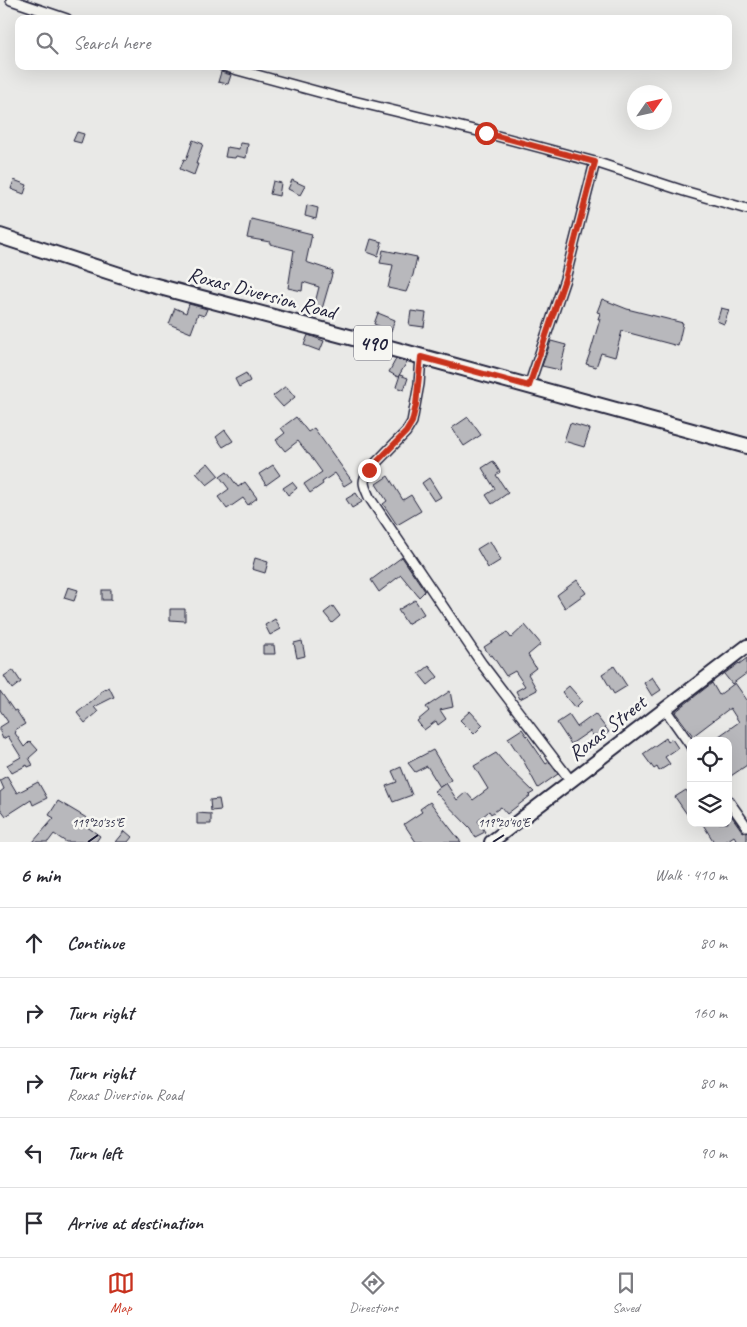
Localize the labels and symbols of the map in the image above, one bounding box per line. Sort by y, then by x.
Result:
north arrow [627,85,672,130]
route start [475,122,498,145]
street label: Roxas Diversion Road [185,261,342,326]
road number: 490 [354,326,392,360]
route end [358,459,381,482]
street label: Roxas Street [563,688,653,766]
text: 119°20'35"E [72,815,126,831]
text: 119°20'40"E [478,815,532,831]

